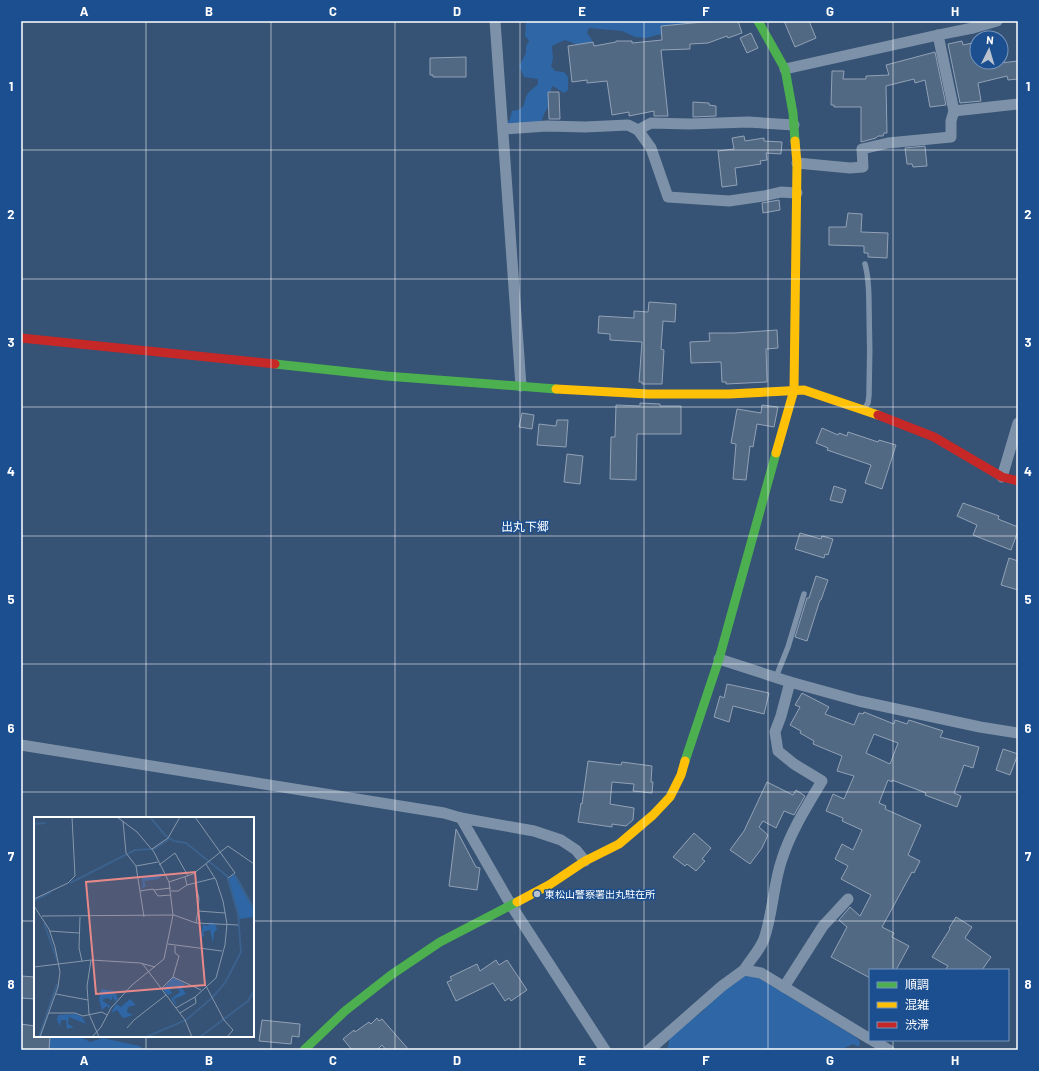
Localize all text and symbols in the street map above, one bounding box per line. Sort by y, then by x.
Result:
text: A [80,3,89,19]
text: B [205,3,213,19]
text: C [329,3,337,19]
text: D [453,3,461,19]
text: E [578,3,586,19]
text: F [702,3,710,19]
text: G [826,3,834,19]
text: H [951,3,959,19]
north arrow [969,30,1009,70]
text: N [986,33,994,46]
text: 1 [9,78,13,94]
text: 1 [1026,78,1030,94]
text: 2 [7,206,15,222]
text: 2 [1024,206,1032,222]
text: 3 [7,334,15,350]
text: 3 [1024,334,1032,350]
text: 4 [7,463,15,479]
text: 4 [1024,463,1032,479]
district label: 出丸下郷 [501,519,549,533]
text: 5 [7,591,15,607]
text: 5 [1024,591,1032,607]
text: 6 [8,720,15,736]
text: 6 [1025,720,1032,736]
inset map [34,817,254,1037]
text: 7 [8,848,15,864]
text: 7 [1025,848,1032,864]
place label: 東松山警察署出丸駐在所 [545,888,655,900]
marker: 東松山警察署出丸駐在所 [532,889,542,899]
legend [869,969,1009,1041]
text: 8 [7,976,15,992]
text: 8 [1024,976,1032,992]
text: 順調 [905,977,929,991]
text: 混雑 [905,997,929,1011]
text: 渋滞 [905,1017,929,1031]
text: A [80,1052,89,1068]
text: B [205,1052,213,1068]
text: C [329,1052,337,1068]
text: D [453,1052,461,1068]
text: E [578,1052,586,1068]
text: F [702,1052,710,1068]
text: G [826,1052,834,1068]
text: H [951,1052,959,1068]

